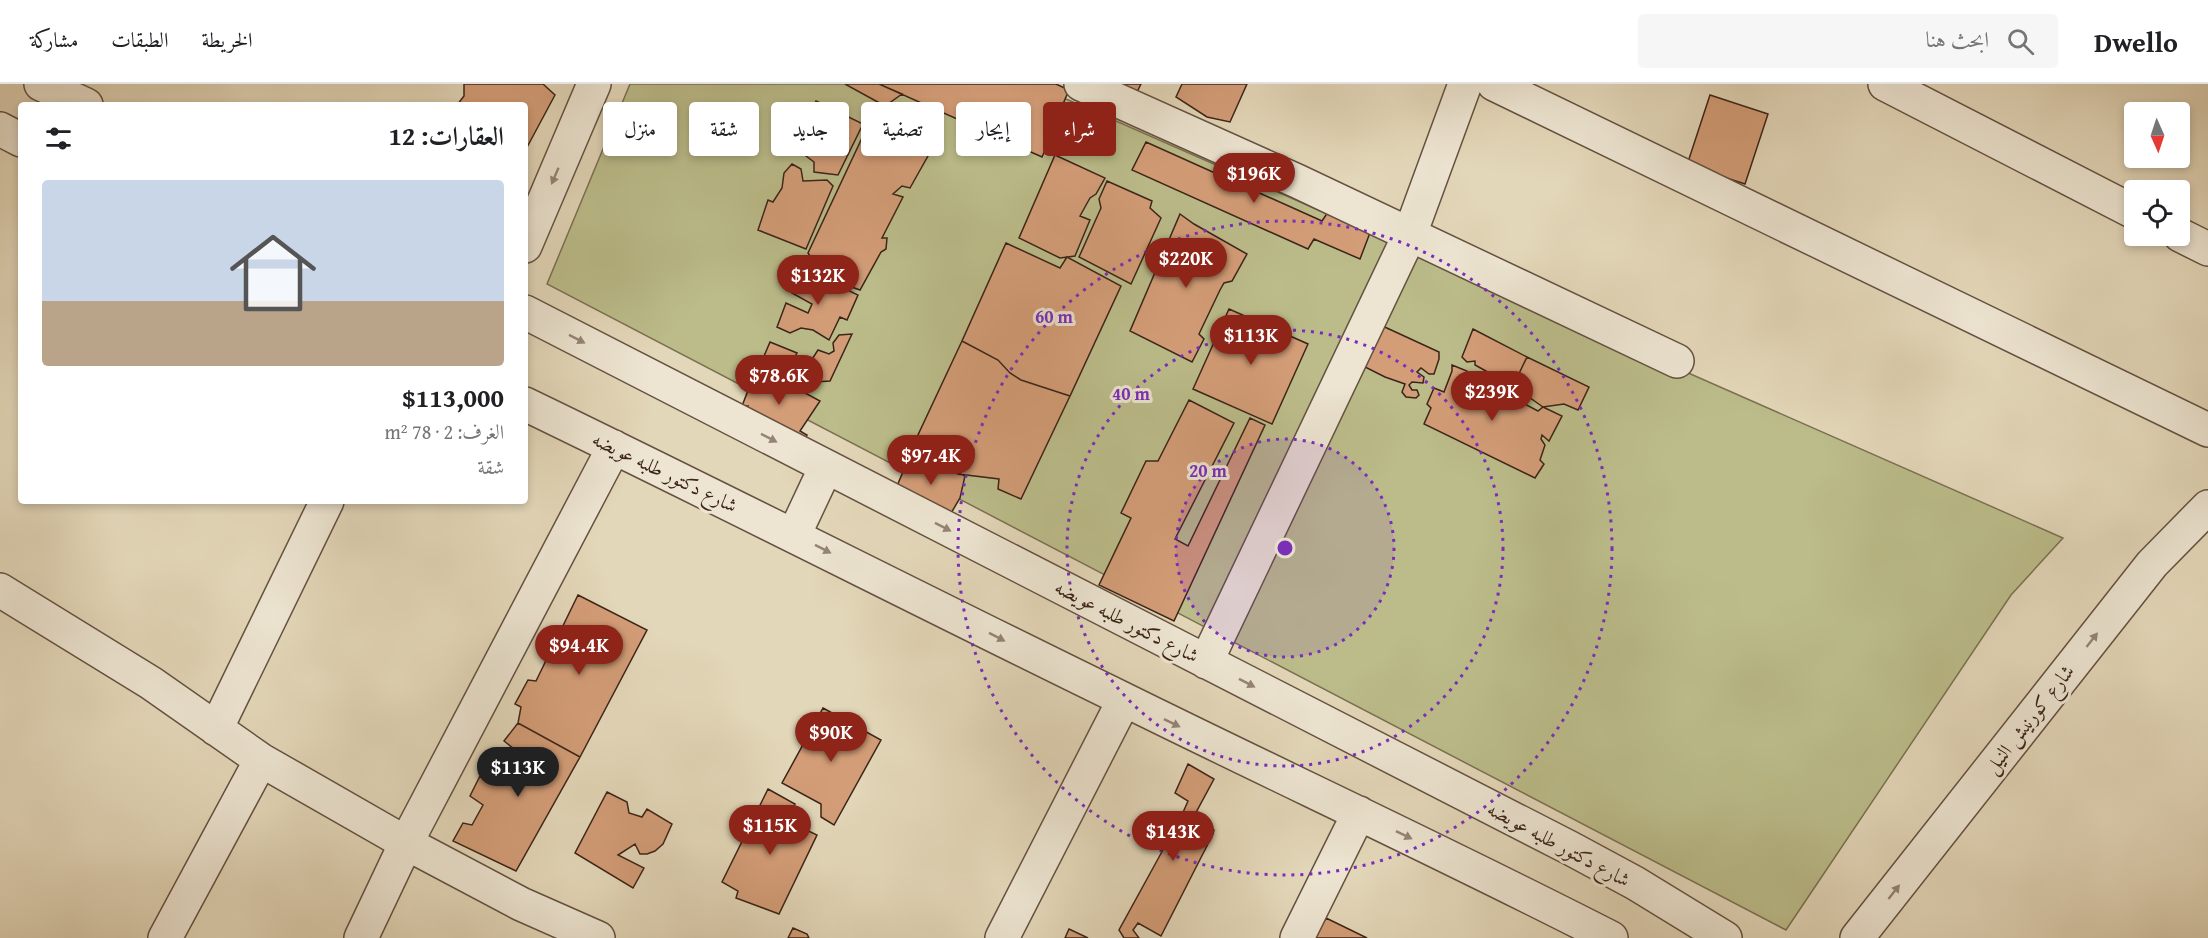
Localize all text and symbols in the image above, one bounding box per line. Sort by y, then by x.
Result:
search box [1638,14,2058,68]
text: Dwello [2094,21,2178,62]
text: ابحث هنا [1926,23,1989,55]
text: مشاركة [30,24,78,55]
text: الطبقات [111,24,168,55]
text: الخريطة [201,24,253,55]
icon: search [2004,25,2037,58]
chip: منزل [603,102,677,156]
chip: شقة [689,102,759,156]
chip: جديد [771,102,849,156]
chip: تصفية [861,102,944,156]
chip: إيجار [956,102,1031,156]
chip: شراء [1043,102,1116,156]
north arrow [2124,102,2190,168]
map controls [2124,102,2190,246]
text: العقارات: 12 [388,116,504,155]
icon: filters [42,122,75,155]
pin: $196K [1212,153,1296,204]
text: $196K [1227,158,1281,187]
one-way arrow [550,168,559,185]
button: locate [2124,180,2190,246]
icon: home [219,219,327,327]
pin: $220K [1144,238,1228,289]
text: $220K [1159,243,1213,272]
pin: $132K [776,255,860,306]
text: $132K [791,260,845,289]
text: 60 m [1035,303,1074,330]
pin: $113K [1209,315,1293,366]
text: $113K [1224,320,1278,349]
one-way arrow [569,334,586,344]
pin: $78.6K [730,355,828,406]
text: $78.6K [749,360,809,389]
pin: $239K [1450,371,1534,422]
text: $239K [1465,376,1519,405]
text: $113,000 [402,378,504,417]
text: 40 m [1112,380,1151,407]
text: الغرف: 2 · 78 m² [385,417,504,446]
street label: شارع دكتور طلبه عويضه [586,424,743,523]
one-way arrow [760,432,778,442]
pin: $97.4K [882,435,980,486]
text: $97.4K [901,440,961,469]
text: شقة [478,452,504,481]
text: 20 m [1189,457,1228,484]
one-way arrow [934,522,951,531]
centre of rings [1275,538,1295,558]
one-way arrow [814,545,831,554]
street label: شارع دكتور طلبه عويضه [1048,572,1204,673]
pin: $94.4K [530,625,628,676]
text: $94.4K [549,630,609,659]
one-way arrow [989,632,1006,641]
one-way arrow [2085,632,2097,647]
street label: شارع كورنيش النيل [1977,658,2084,782]
one-way arrow [1238,677,1256,687]
pin: $90K [795,712,867,763]
text: $90K [809,717,853,746]
one-way arrow [1163,719,1180,728]
pin: $113K [476,747,560,798]
text: $113K [491,752,545,781]
street label: شارع دكتور طلبه عويضه [1481,794,1636,897]
pin: $115K [728,805,812,856]
text: $115K [743,810,797,839]
pin: $143K [1131,811,1215,862]
text: $143K [1146,816,1200,845]
one-way arrow [1396,831,1413,840]
one-way arrow [1887,884,1900,900]

